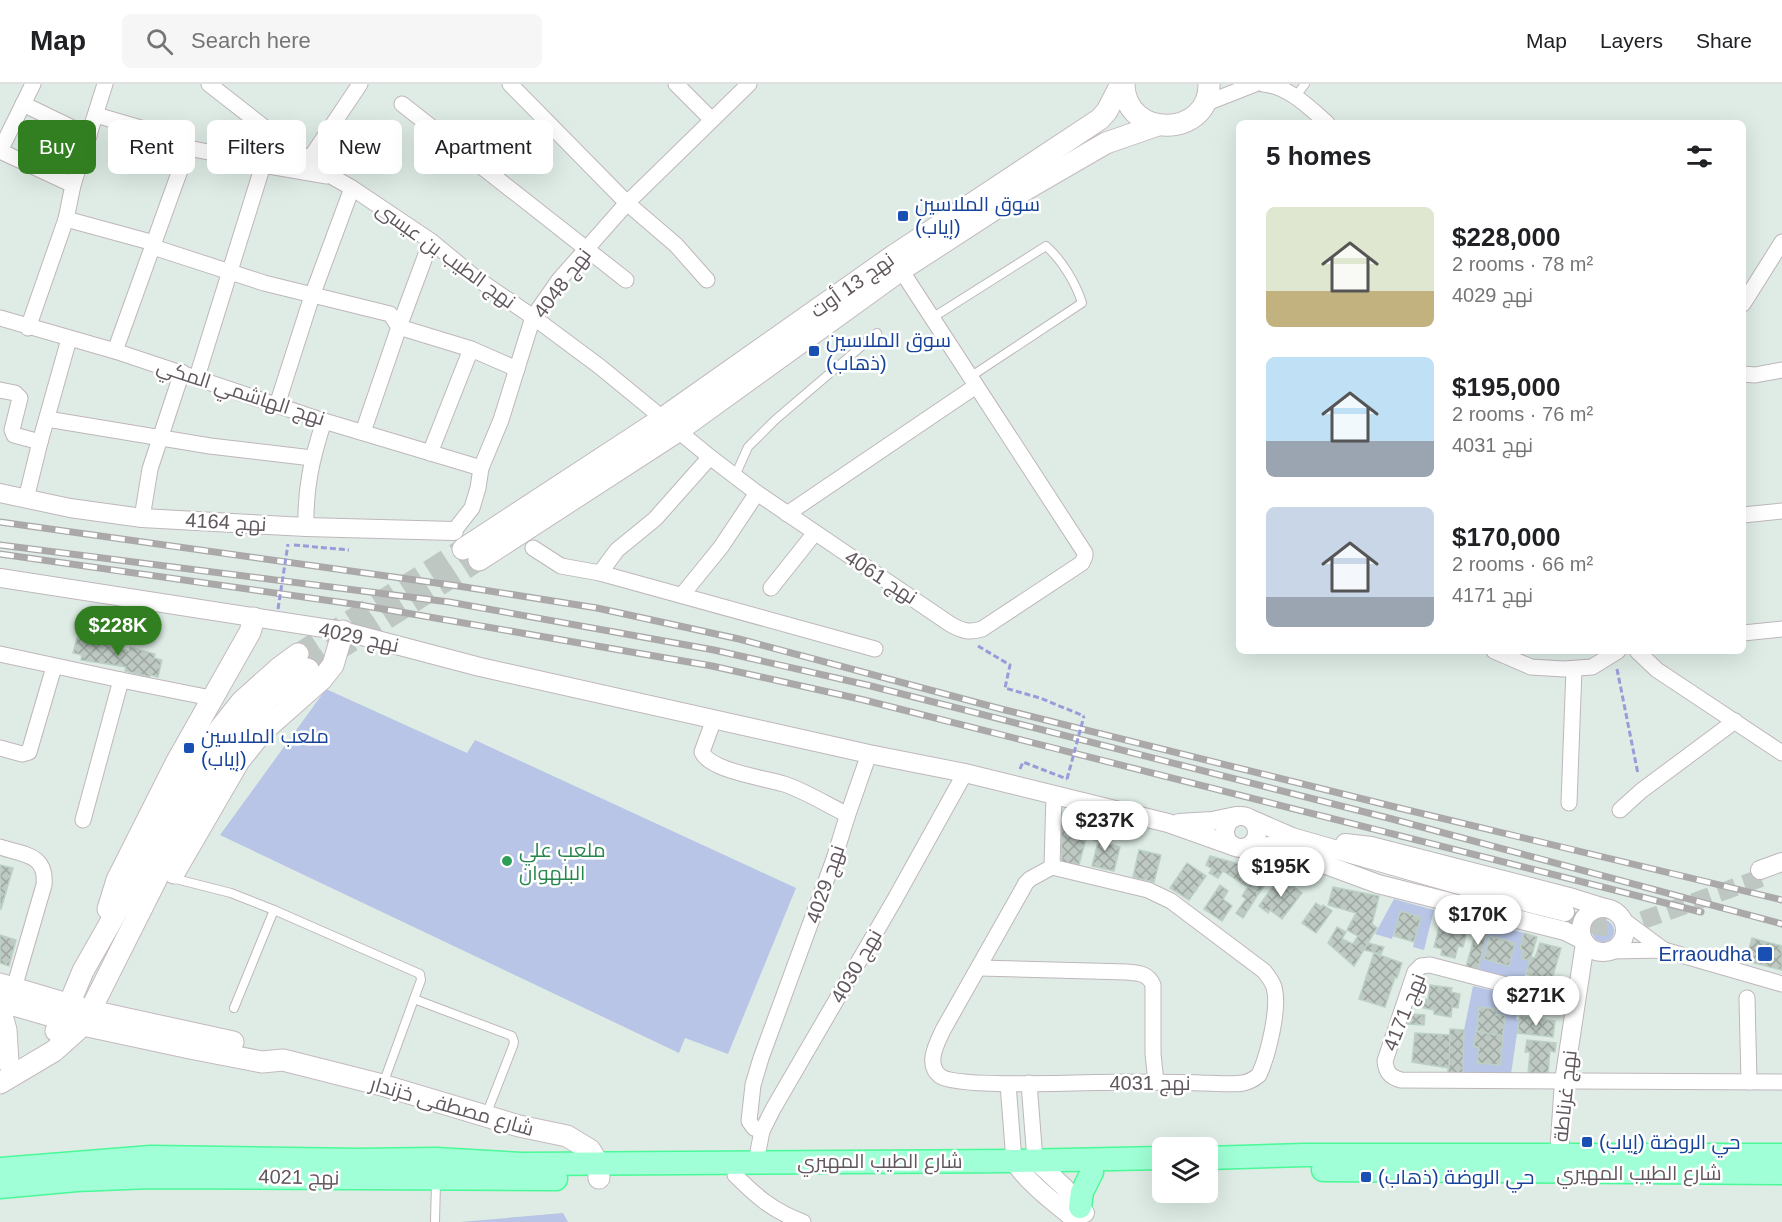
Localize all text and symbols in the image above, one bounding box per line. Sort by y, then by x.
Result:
search box [122,14,542,68]
text: Map [30,25,86,56]
icon: search [143,25,176,58]
text: Search here [191,28,311,53]
text: Map [1526,29,1567,52]
text: Layers [1600,29,1663,52]
text: Share [1696,29,1752,52]
chip: Buy [18,120,96,174]
chip: Rent [108,120,195,174]
chip: Filters [207,120,306,174]
chip: New [318,120,402,174]
chip: Apartment [414,120,553,174]
icon: filters [1683,140,1716,173]
text: 5 homes [1266,141,1372,171]
place label: سوق الملاسين (إياب) [915,193,1040,240]
street label: نهج الطيب بن عيسى [371,197,520,315]
marker: سوق الملاسين (إياب) [896,209,910,223]
text: $228,000 [1452,222,1560,252]
icon: home [1314,231,1386,303]
street label: نهج 4048 [529,244,598,324]
street label: نهج 13 أوت [806,247,900,324]
text: 2 rooms · 78 m² [1452,253,1593,275]
text: نهج 4029 [1452,284,1533,306]
place label: سوق الملاسين (ذهاب) [826,329,951,374]
marker: سوق الملاسين (ذهاب) [807,344,821,358]
street label: نهج الهاشمي المكي [153,354,328,434]
text: $195,000 [1452,372,1560,402]
icon: home [1314,381,1386,453]
text: 2 rooms · 76 m² [1452,403,1593,425]
text: نهج 4031 [1452,434,1533,456]
street label: نهج 4164 [185,509,267,538]
text: $170,000 [1452,522,1560,552]
icon: home [1314,531,1386,603]
street label: نهج 4061 [839,546,921,611]
text: 2 rooms · 66 m² [1452,553,1593,575]
text: نهج 4171 [1452,584,1533,606]
pin: $228K [76,606,160,657]
text: $228K [89,614,147,636]
street label: نهج 4029 [316,618,401,659]
place label: ملعب الملاسين (إياب) [201,725,329,772]
marker: ملعب الملاسين (إياب) [182,741,196,755]
pin: $237K [1063,801,1147,852]
text: $237K [1076,809,1134,831]
place label: ملعب علي البلهوان [519,839,605,886]
street label: نهج 4029 [801,842,851,927]
pin: $195K [1239,847,1323,898]
marker: ملعب علي البلهوان [500,854,514,868]
text: $195K [1252,855,1310,877]
pin: $170K [1436,895,1520,946]
text: $170K [1449,903,1507,925]
street label: نهج 4030 [826,925,888,1008]
place label: Erraoudha [1659,943,1753,965]
marker: Erraoudha [1756,945,1774,963]
street label: نهج 4171 [1379,970,1432,1055]
pin: $271K [1494,976,1578,1027]
text: $271K [1507,984,1565,1006]
street label: نهج غرناطة [1549,1049,1584,1143]
street label: شارع مصطفى خزندار [366,1072,536,1143]
street label: نهج 4031 [1109,1072,1191,1097]
place label: حي الروضة (إياب) [1599,1131,1740,1158]
marker: حي الروضة (إياب) [1580,1135,1594,1149]
map controls [1152,1137,1218,1203]
button: layers [1152,1137,1218,1203]
street label: شارع الطيب المهيري [797,1150,963,1177]
street label: شارع الطيب المهيري [1556,1162,1722,1189]
street label: نهج 4021 [258,1165,340,1192]
place label: حي الروضة (ذهاب) [1378,1166,1534,1193]
marker: حي الروضة (ذهاب) [1359,1170,1373,1184]

